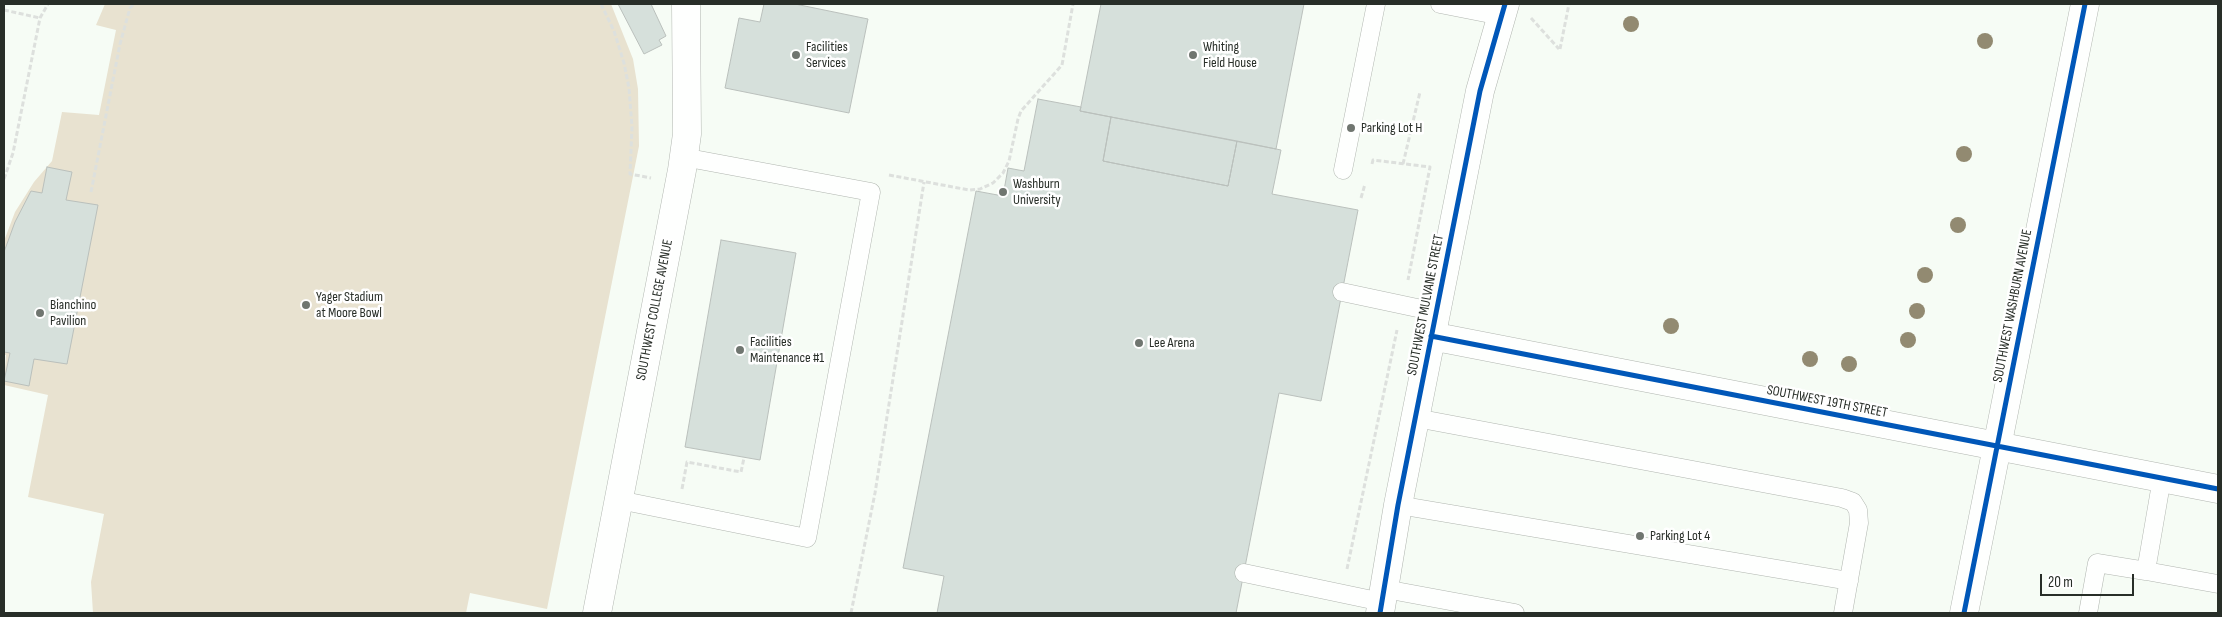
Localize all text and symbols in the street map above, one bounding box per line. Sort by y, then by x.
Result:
place label: Facilities Services [806,39,848,72]
place label: Whiting Field House [1203,39,1257,72]
marker: Facilities Services [790,49,802,61]
marker: Whiting Field House [1187,49,1199,61]
place label: Parking Lot H [1361,120,1422,136]
marker: Parking Lot H [1345,122,1357,134]
place label: Washburn University [1013,176,1061,208]
marker: Washburn University [997,186,1009,198]
street label: SOUTHWEST WASHBURN AVENUE [1990,228,2036,384]
street label: SOUTHWEST MULVANE STREET [1404,233,1448,377]
street label: SOUTHWEST COLLEGE AVENUE [633,238,677,382]
place label: Yager Stadium at Moore Bowl [316,289,383,322]
place label: Bianchino Pavilion [50,297,96,330]
marker: Yager Stadium at Moore Bowl [300,299,312,311]
marker: Bianchino Pavilion [34,307,46,319]
place label: Facilities Maintenance #1 [750,334,824,367]
place label: Lee Arena [1149,335,1195,351]
marker: Lee Arena [1133,337,1145,349]
marker: Facilities Maintenance #1 [734,344,746,356]
street label: SOUTHWEST 19TH STREET [1765,382,1889,422]
place label: Parking Lot 4 [1650,528,1710,544]
marker: Parking Lot 4 [1634,530,1646,542]
scale bar [2042,564,2136,596]
text: 20 m [2048,573,2073,592]

